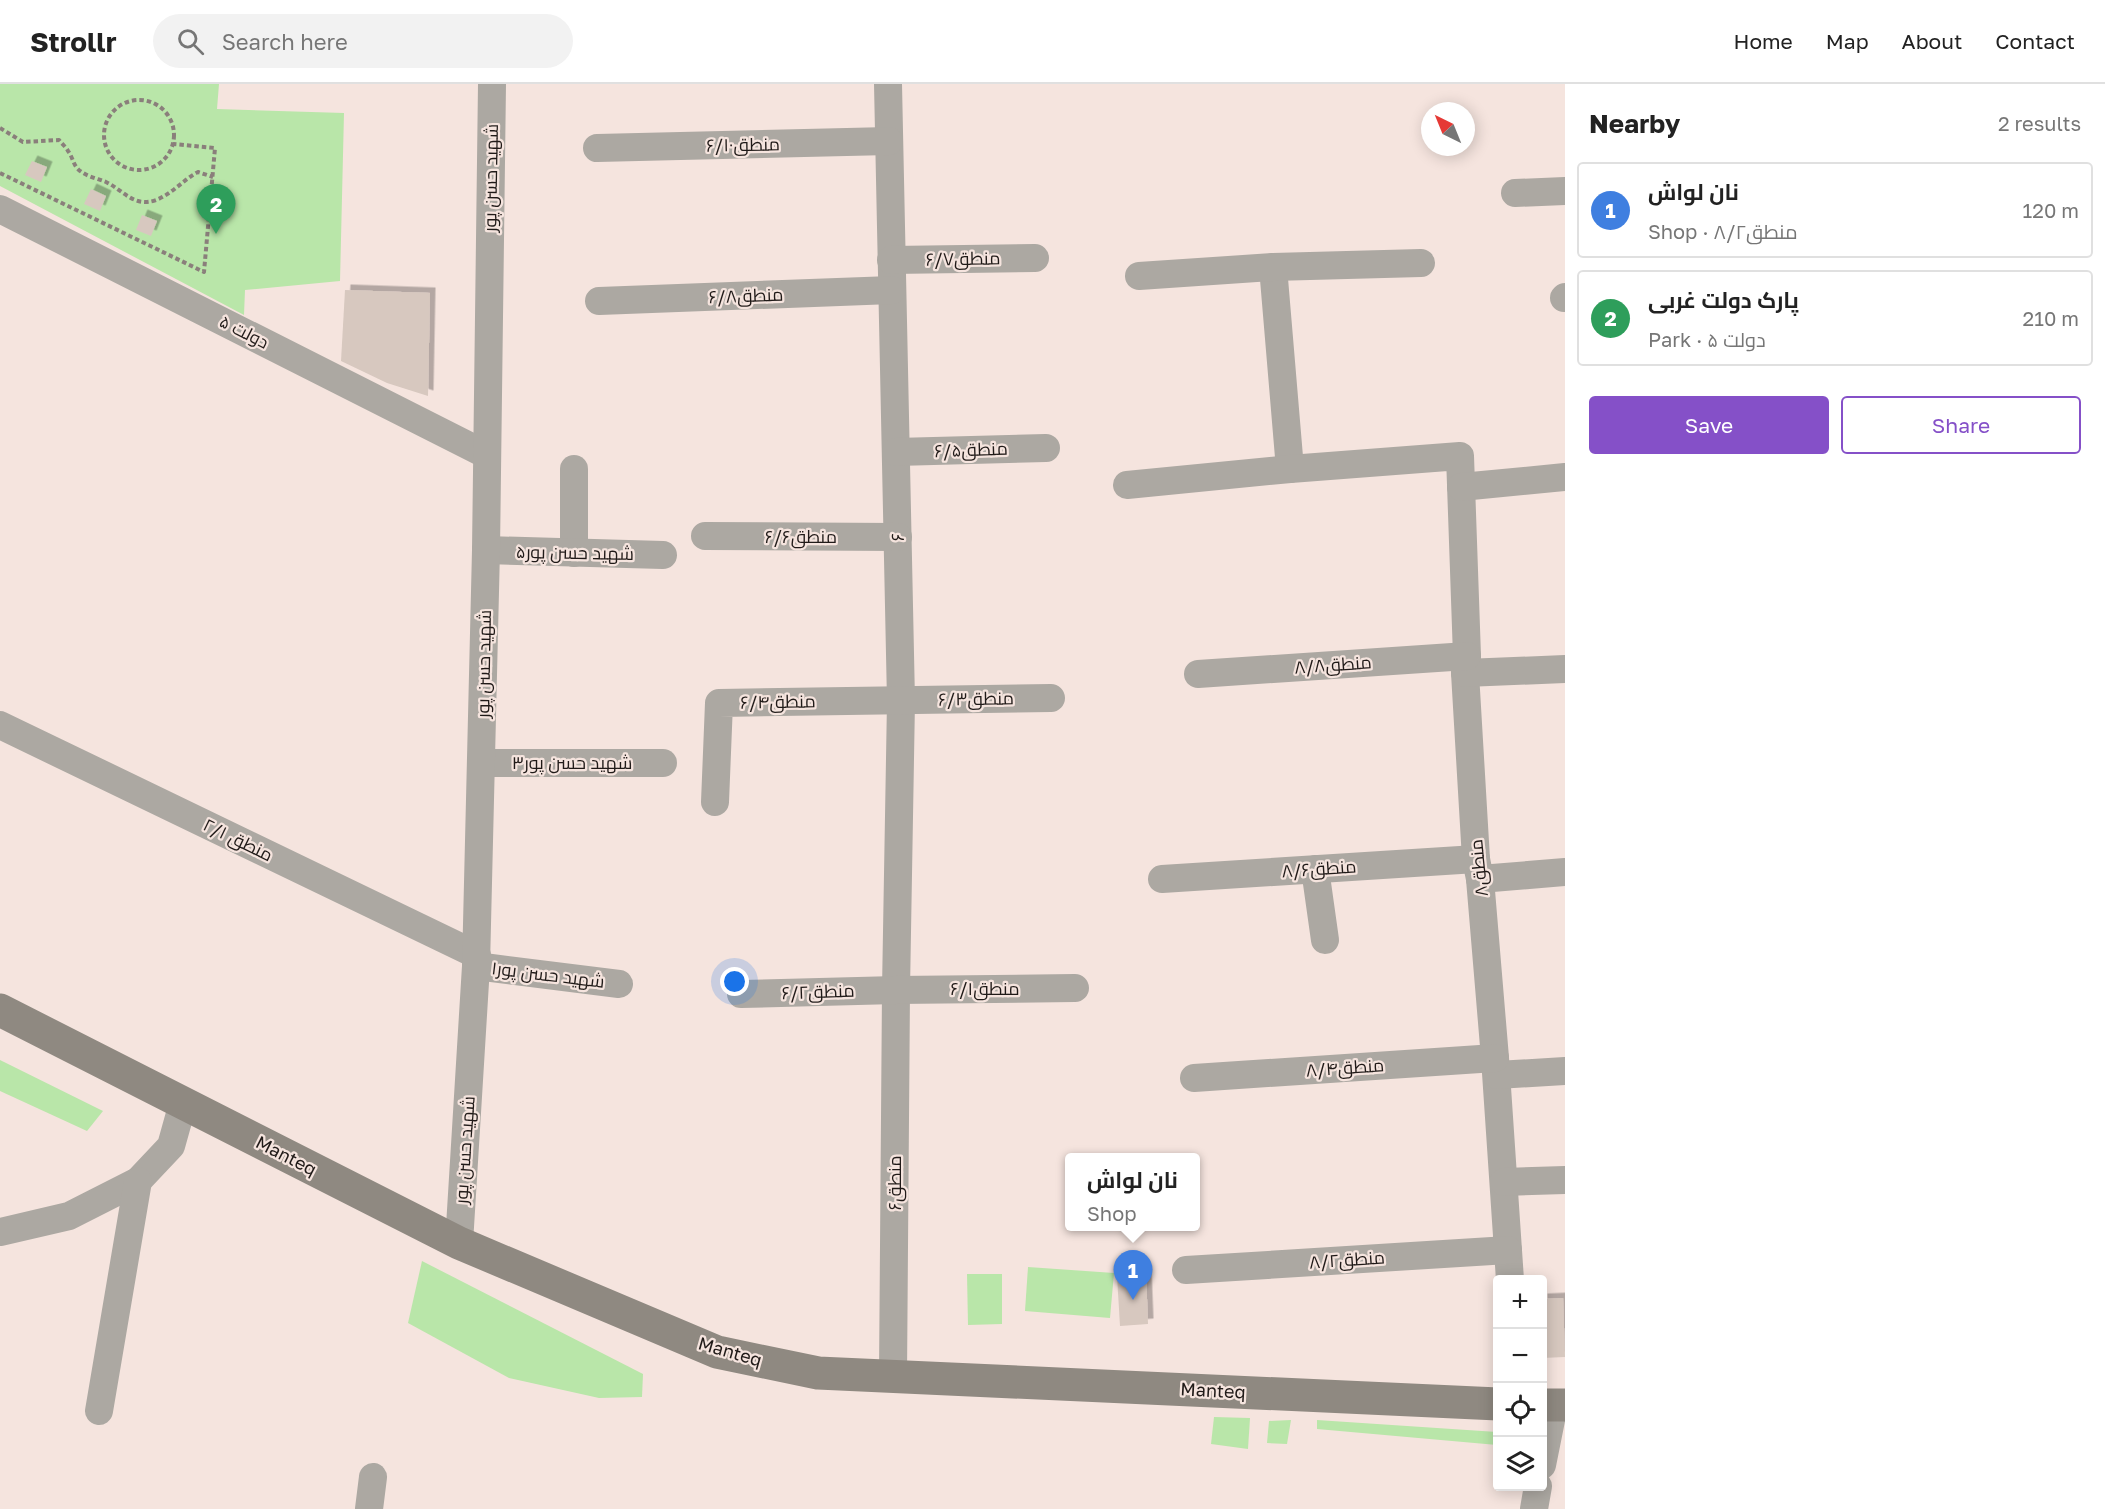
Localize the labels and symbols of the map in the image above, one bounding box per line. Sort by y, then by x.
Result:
north arrow [1421,102,1475,156]
street label: شهید حسن پور [478,124,504,233]
street label: منطق۶/۱۰ [706,132,780,158]
pin: 2 [196,184,236,234]
street label: منطق۶/۷ [925,246,1001,272]
street label: منطق۶/۸ [708,283,784,309]
street label: ۵ دولت [216,309,273,354]
street label: منطق۶/۵ [934,437,1008,463]
street label: منطق۶/۶ [765,525,837,549]
street label: ۶ [886,533,908,542]
street label: شهید حسن پور۵ [516,540,634,566]
street label: شهید حسن پور [471,610,497,719]
street label: منطق۸/۸ [1293,650,1373,680]
street label: منطق۶/۳ [938,686,1014,712]
street label: منطق۶/۴ [740,689,816,715]
street label: شهید حسن پور۳ [512,751,632,775]
street label: منطق ۲/۱ [199,813,277,867]
street label: منطق۸ [1464,838,1494,898]
street label: منطق۸/۶ [1281,854,1357,884]
street label: شهید حسن پور۱ [490,956,606,994]
your location [720,967,749,996]
street label: منطق۶/۱ [950,977,1020,1001]
street label: منطق۶/۲ [781,979,855,1005]
street label: منطق۸/۴ [1305,1053,1385,1083]
street label: شهید حسن پور [449,1095,481,1206]
street label: Manteq [252,1130,321,1180]
street label: منطق۶ [883,1155,907,1211]
street label: منطق۸/۲ [1308,1245,1386,1275]
pin: 1 [1114,1250,1152,1300]
street label: Manteq [696,1331,765,1371]
street label: Manteq [1180,1377,1246,1403]

